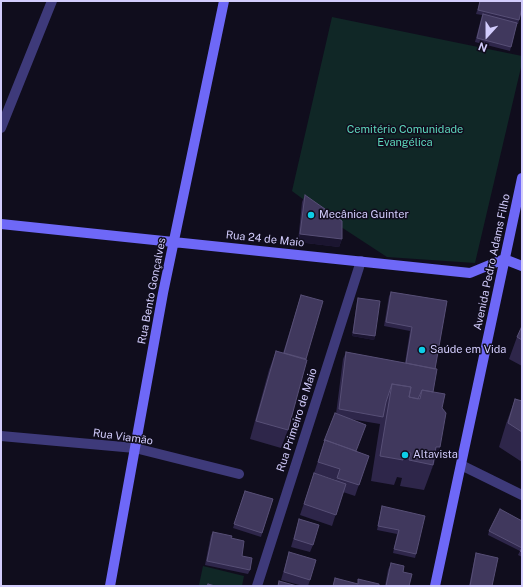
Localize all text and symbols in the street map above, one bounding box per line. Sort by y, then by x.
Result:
north arrow [467,16,507,56]
text: N [477,40,489,54]
park label: Cemitério Comunidade Evangélica [347,123,463,149]
street label: Avenida Pedro Adams Filho [471,193,513,331]
place label: Mecânica Guinter [319,208,409,222]
marker: Mecânica Guinter [306,210,316,220]
street label: Rua 24 de Maio [225,228,305,250]
street label: Rua Bento Gonçalves [135,237,169,345]
place label: Saúde em Vida [430,343,506,357]
marker: Saúde em Vida [417,345,427,355]
street label: Rua Primeiro de Maio [274,366,320,474]
street label: Rua Viamão [92,426,154,448]
place label: Altavista [413,448,458,462]
marker: Altavista [400,450,410,460]

